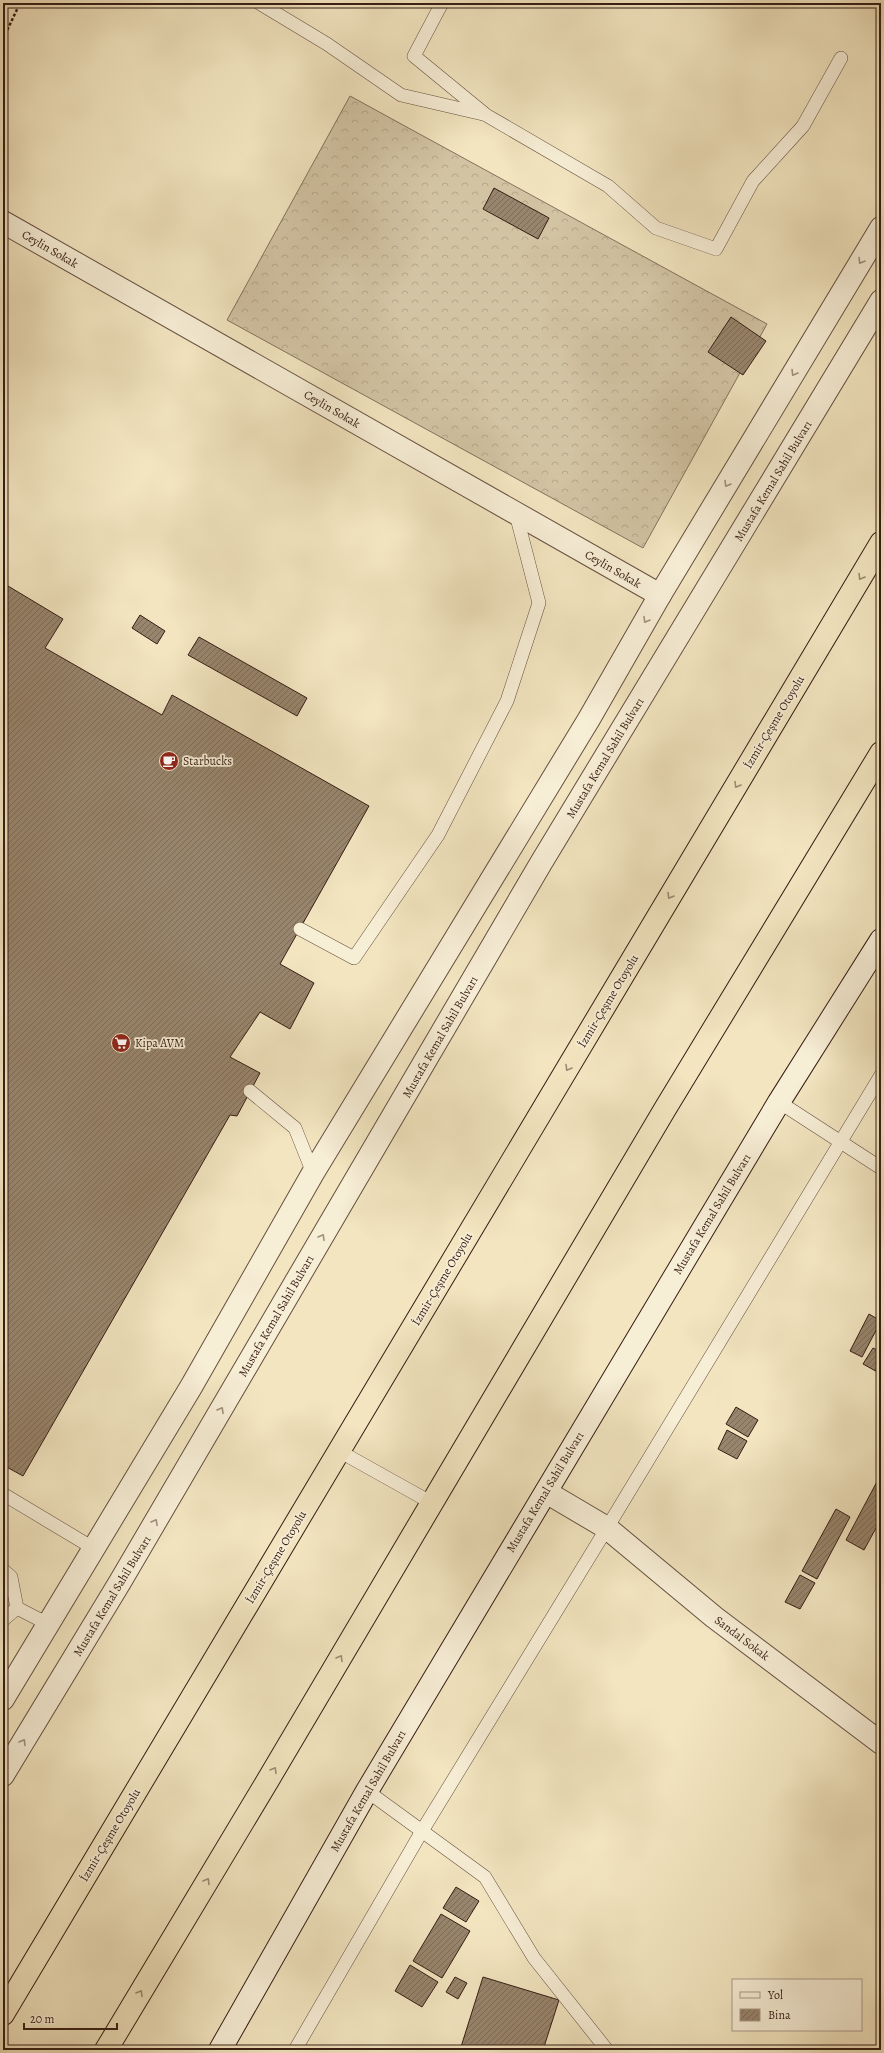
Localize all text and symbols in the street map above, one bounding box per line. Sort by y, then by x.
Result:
street label: Ceylin Sokak [19,226,81,272]
one-way arrow [858,257,866,264]
one-way arrow [791,369,799,376]
street label: Ceylin Sokak [301,386,363,432]
street label: Mustafa Kemal Sahil Bulvarı [731,418,815,544]
one-way arrow [724,480,732,487]
street label: Ceylin Sokak [582,546,644,592]
one-way arrow [858,573,866,580]
one-way arrow [644,616,651,623]
street label: İzmir-Çeşme Otoyolu [740,672,808,772]
street label: Mustafa Kemal Sahil Bulvarı [563,695,647,821]
cafe icon: Starbucks [158,750,180,772]
place label: Starbucks [183,753,232,769]
one-way arrow [734,781,742,788]
one-way arrow [668,892,675,899]
street label: İzmir-Çeşme Otoyolu [574,951,642,1051]
street label: Mustafa Kemal Sahil Bulvarı [399,973,481,1101]
supermarket icon: Kipa AVM [110,1032,132,1054]
place label: Kipa AVM [135,1035,184,1051]
one-way arrow [565,1064,572,1071]
street label: Mustafa Kemal Sahil Bulvarı [670,1151,754,1277]
street label: İzmir-Çeşme Otoyolu [408,1229,476,1329]
one-way arrow [318,1234,325,1242]
street label: Mustafa Kemal Sahil Bulvarı [235,1252,317,1380]
one-way arrow [217,1407,224,1414]
street label: Mustafa Kemal Sahil Bulvarı [503,1429,587,1555]
street label: İzmir-Çeşme Otoyolu [242,1507,310,1607]
one-way arrow [151,1519,158,1526]
street label: Mustafa Kemal Sahil Bulvarı [70,1533,154,1659]
street label: Sandal Sokak [711,1612,773,1664]
one-way arrow [336,1655,343,1662]
street label: Mustafa Kemal Sahil Bulvarı [327,1727,409,1855]
one-way arrow [19,1739,26,1746]
one-way arrow [270,1767,277,1774]
street label: İzmir-Çeşme Otoyolu [76,1785,144,1885]
one-way arrow [203,1878,210,1885]
legend [732,1979,862,2031]
text: Yol [767,1987,783,2003]
one-way arrow [136,1990,143,1997]
scale bar [24,2005,117,2031]
text: Bina [768,2007,791,2023]
text: 20 m [30,2011,54,2027]

